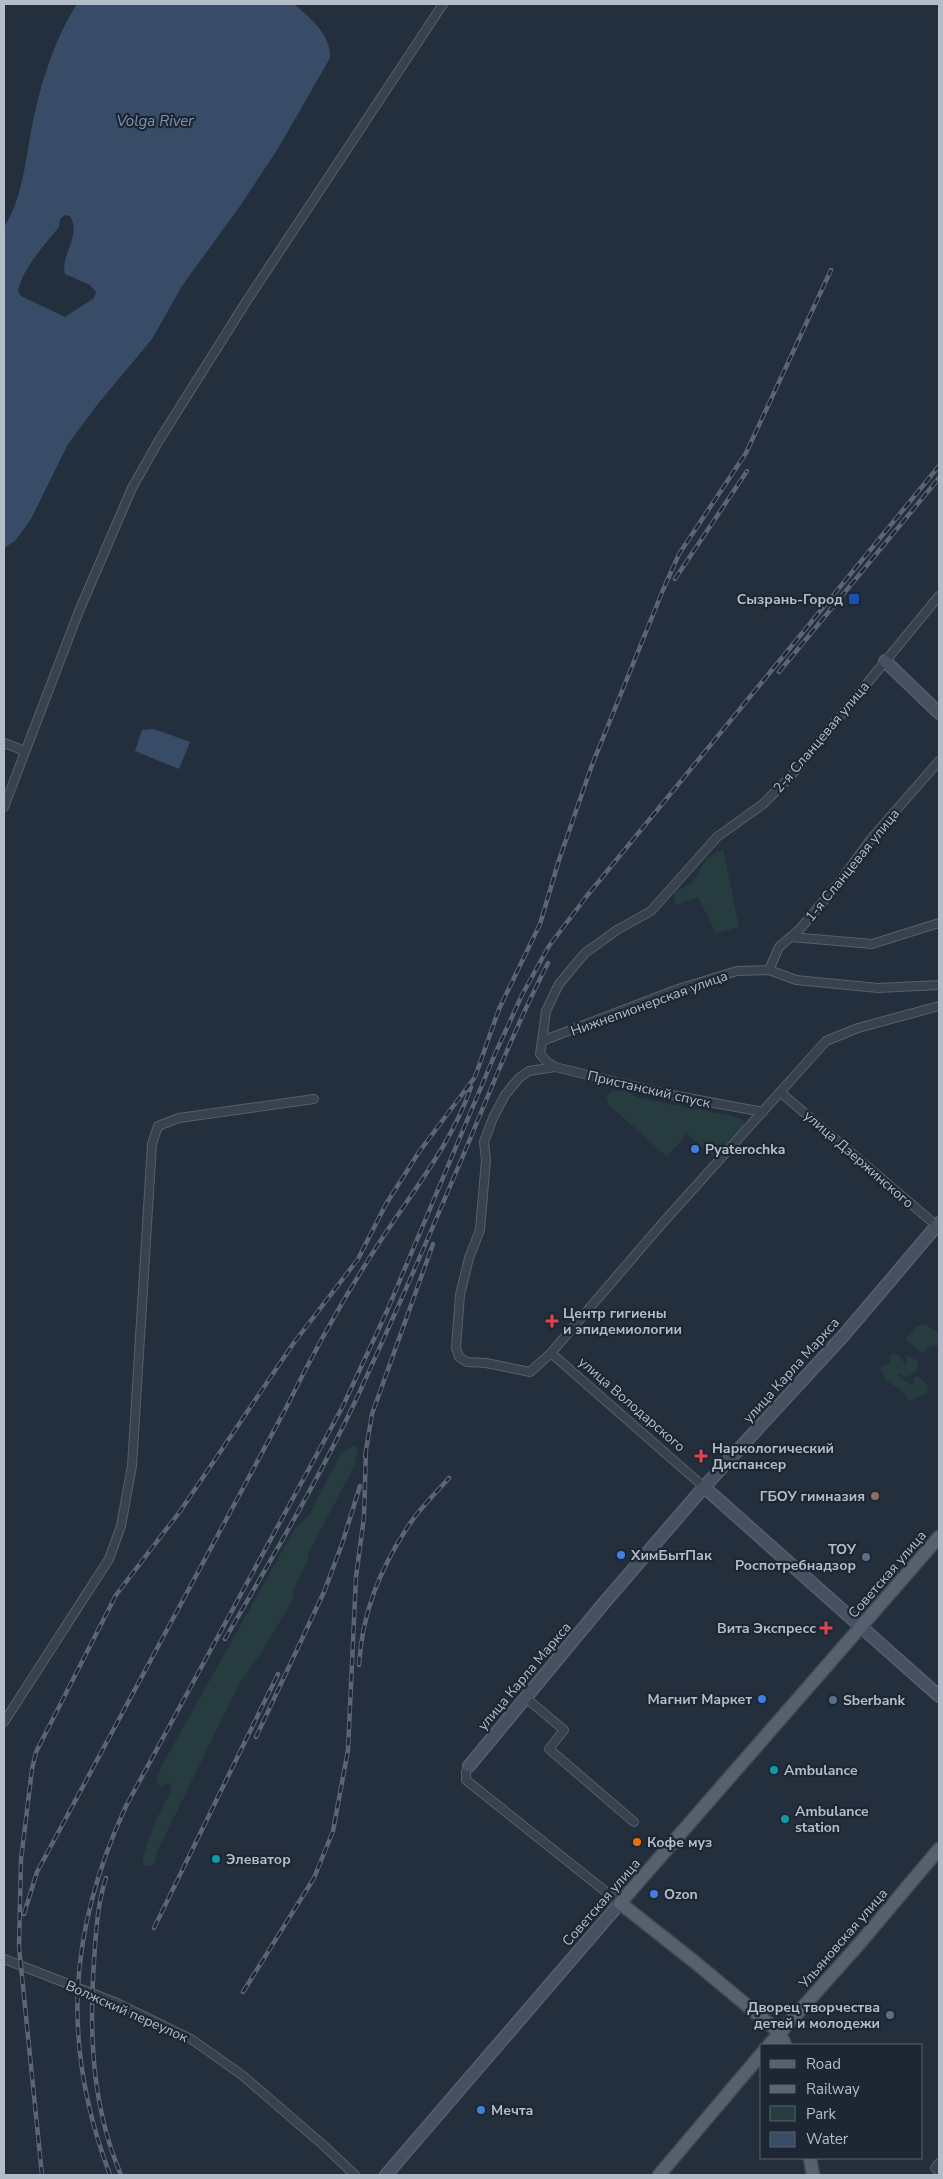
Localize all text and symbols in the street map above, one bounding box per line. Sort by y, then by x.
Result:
water label: Volga River [116,111,194,131]
place label: Сызрань-Город [737,590,843,609]
marker: Сызрань-Город [847,592,861,606]
street label: 2-я Сланцевая улица [769,678,874,797]
street label: 1-я Сланцевая улица [801,805,904,926]
street label: Нижнепионерская улица [568,966,730,1041]
street label: Пристанский спуск [586,1066,713,1113]
street label: улица Дзержинского [800,1106,918,1212]
place label: Pyaterochka [705,1140,785,1159]
marker: Pyaterochka [689,1143,701,1155]
place label: Центр гигиены и эпидемиологии [563,1304,682,1339]
street label: улица Карла Маркса [739,1313,844,1427]
marker: Центр гигиены и эпидемиологии [545,1314,559,1328]
street label: улица Володарского [574,1353,689,1456]
place label: Наркологический Диспансер [712,1439,834,1474]
marker: Наркологический Диспансер [694,1449,708,1463]
place label: ГБОУ гимназия [760,1487,865,1506]
marker: ГБОУ гимназия [869,1490,881,1502]
street label: Советская улица [844,1526,931,1622]
place label: ТОУ Роспотребнадзор [735,1540,857,1575]
place label: ХимБытПак [630,1546,712,1565]
marker: ХимБытПак [615,1549,627,1561]
marker: ТОУ Роспотребнадзор [860,1551,872,1563]
street label: улица Карла Маркса [473,1618,575,1734]
place label: Вита Экспресс [717,1619,816,1638]
marker: Вита Экспресс [820,1622,832,1634]
place label: Магнит Маркет [647,1690,752,1709]
place label: Sberbank [843,1691,906,1710]
marker: Магнит Маркет [756,1693,768,1705]
marker: Sberbank [827,1694,839,1706]
place label: Ambulance [784,1761,858,1780]
marker: Ambulance [768,1764,780,1776]
place label: Ambulance station [795,1802,869,1837]
marker: Ambulance station [779,1813,791,1825]
place label: Кофе муз [647,1833,712,1852]
marker: Кофе муз [631,1836,643,1848]
place label: Элеватор [226,1850,291,1869]
marker: Элеватор [210,1853,222,1865]
street label: Советская улица [558,1854,645,1950]
street label: Ульяновская улица [794,1884,892,1993]
place label: Ozon [664,1885,698,1904]
marker: Ozon [648,1888,660,1900]
street label: Волжский переулок [63,1976,192,2047]
place label: Дворец творчества детей и молодежи [747,1998,880,2033]
marker: Дворец творчества детей и молодежи [884,2009,896,2021]
legend [760,2044,923,2159]
text: Road [806,2054,841,2074]
text: Railway [806,2079,860,2099]
place label: Мечта [491,2101,533,2120]
marker: Мечта [475,2104,487,2116]
text: Park [806,2104,836,2124]
text: Water [806,2129,849,2149]

